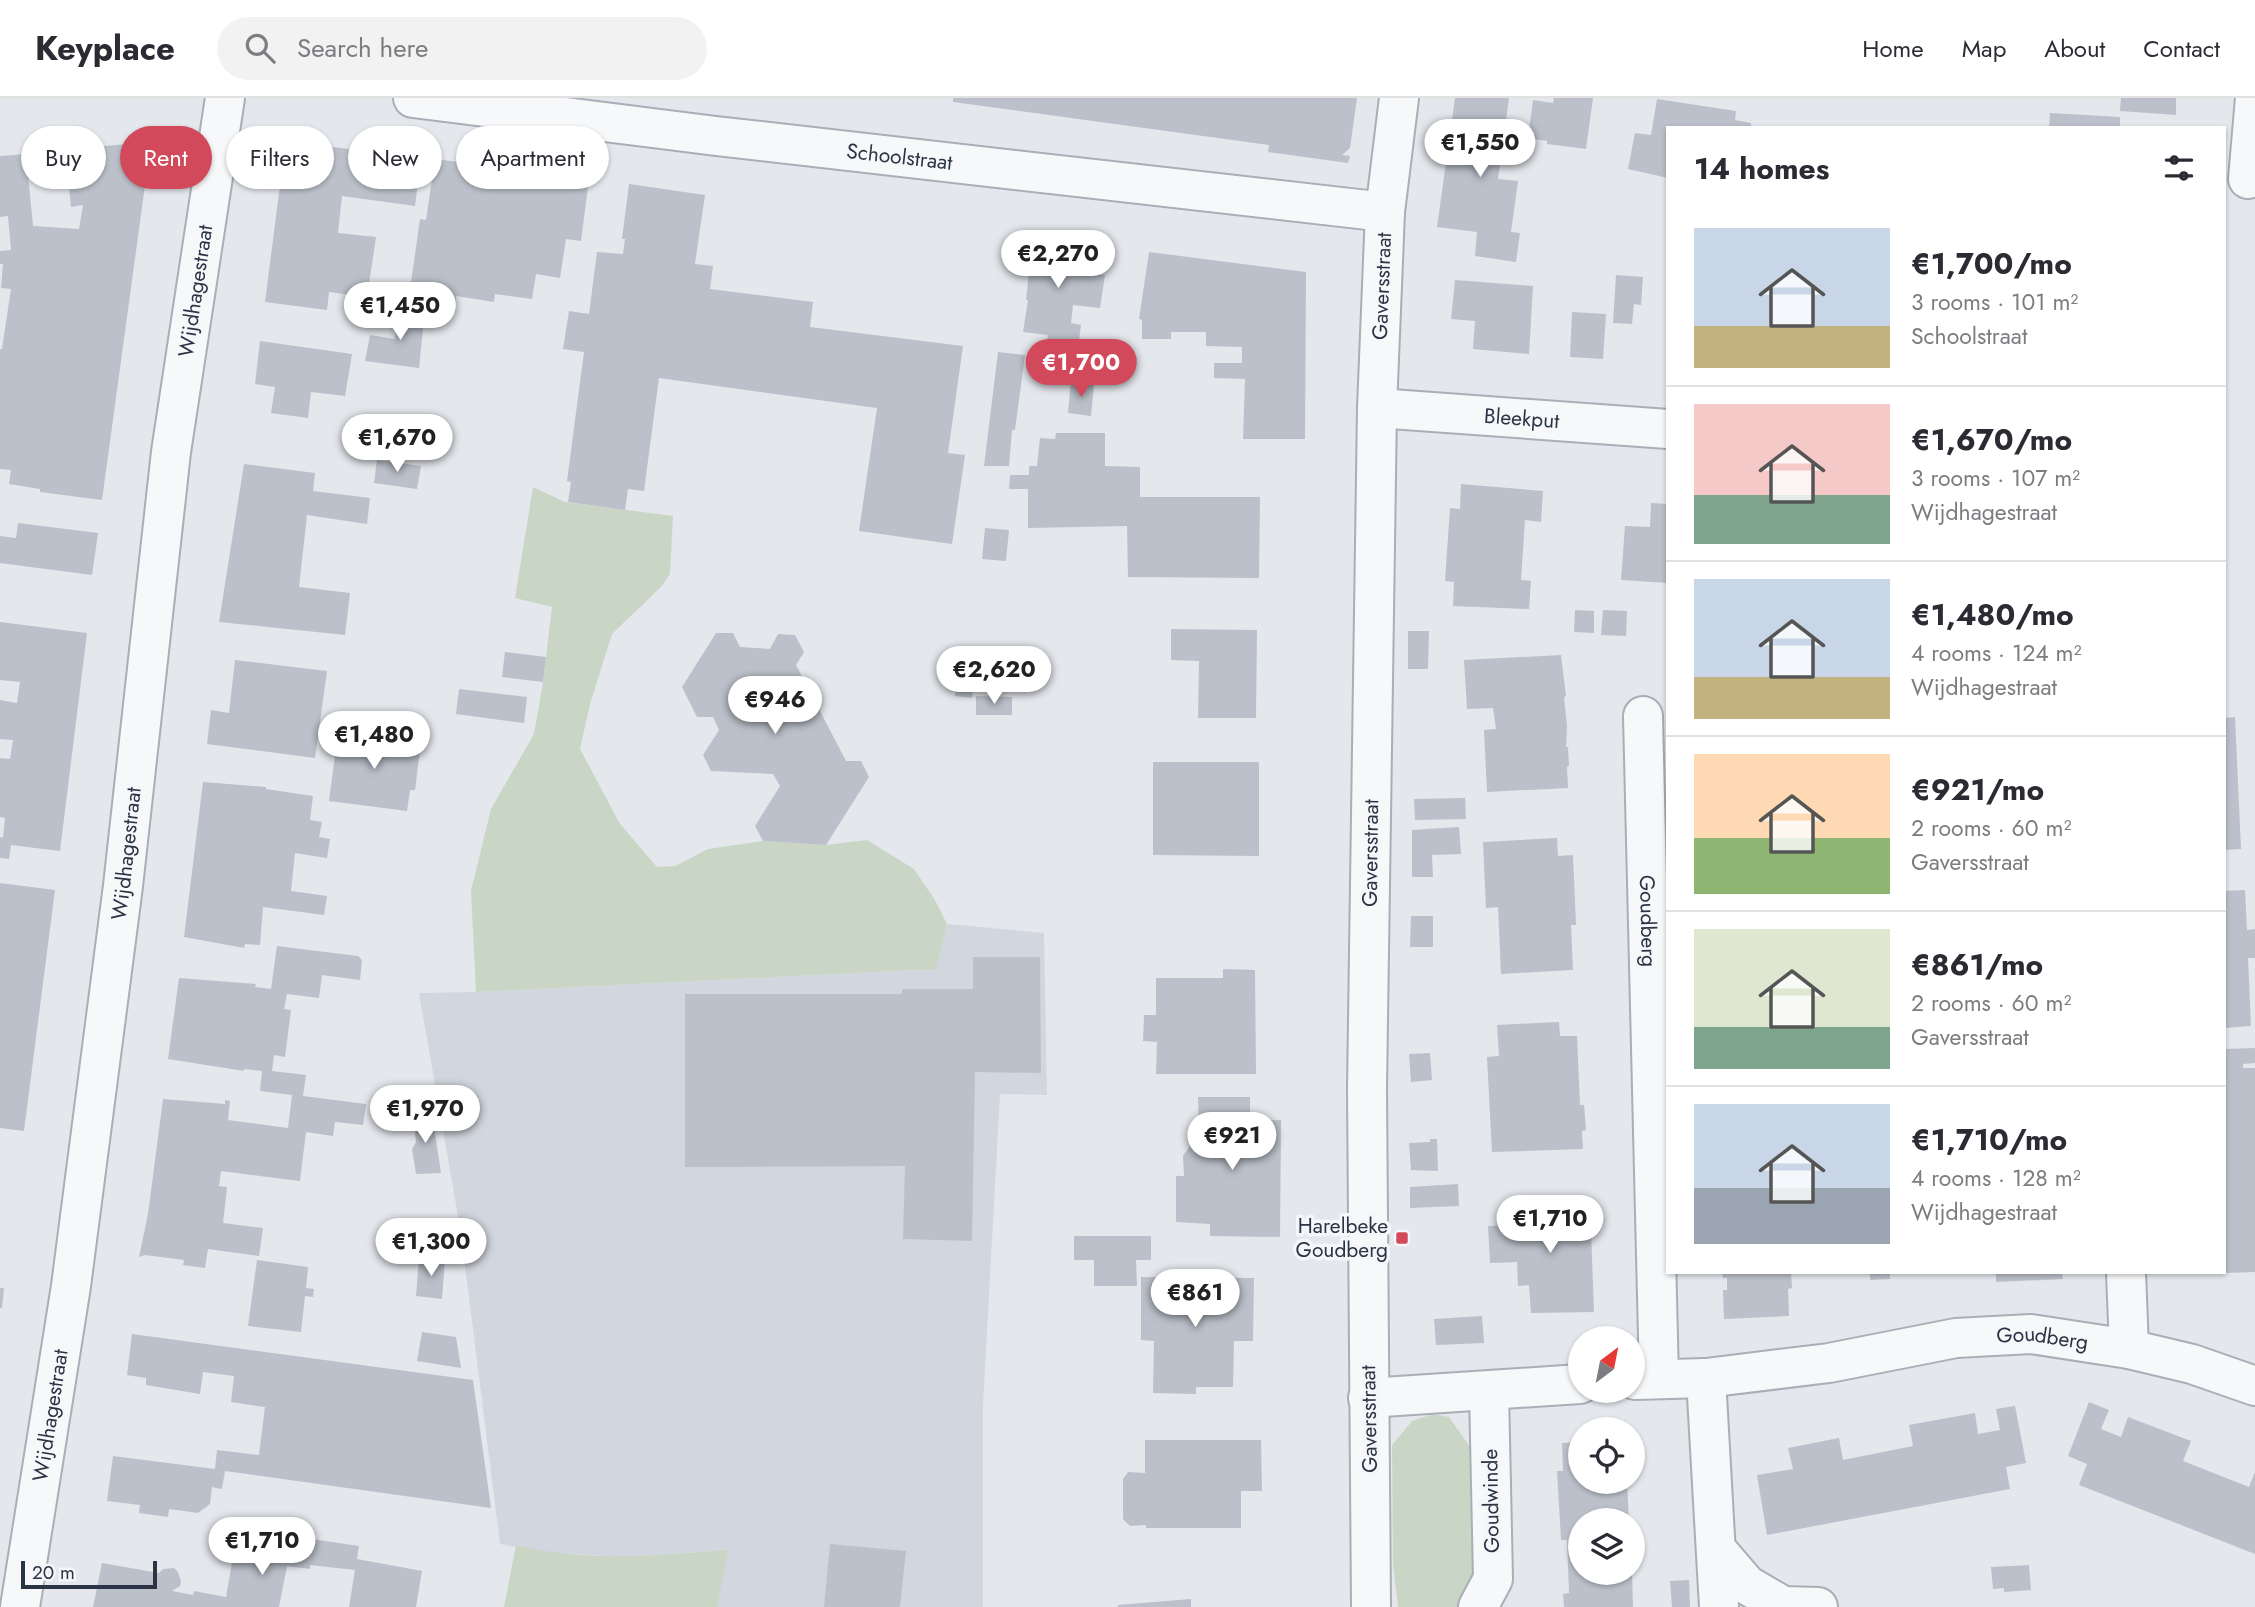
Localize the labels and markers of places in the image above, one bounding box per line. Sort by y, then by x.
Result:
pin: €1,550 [1423,120,1537,179]
pin: €2,270 [1001,230,1115,290]
pin: €1,450 [343,282,457,342]
pin: €1,700 [1024,340,1138,399]
pin: €1,670 [340,414,454,474]
pin: €2,620 [937,646,1051,706]
pin: €946 [734,676,816,736]
pin: €1,480 [317,712,431,771]
pin: €1,970 [368,1086,482,1145]
pin: €921 [1191,1112,1273,1172]
pin: €1,710 [1493,1196,1607,1255]
place label: Harelbeke Goudberg [1296,1211,1388,1265]
pin: €1,300 [374,1218,488,1278]
marker: Harelbeke Goudberg [1394,1230,1410,1246]
pin: €861 [1154,1270,1236,1329]
pin: €1,710 [205,1518,319,1577]

